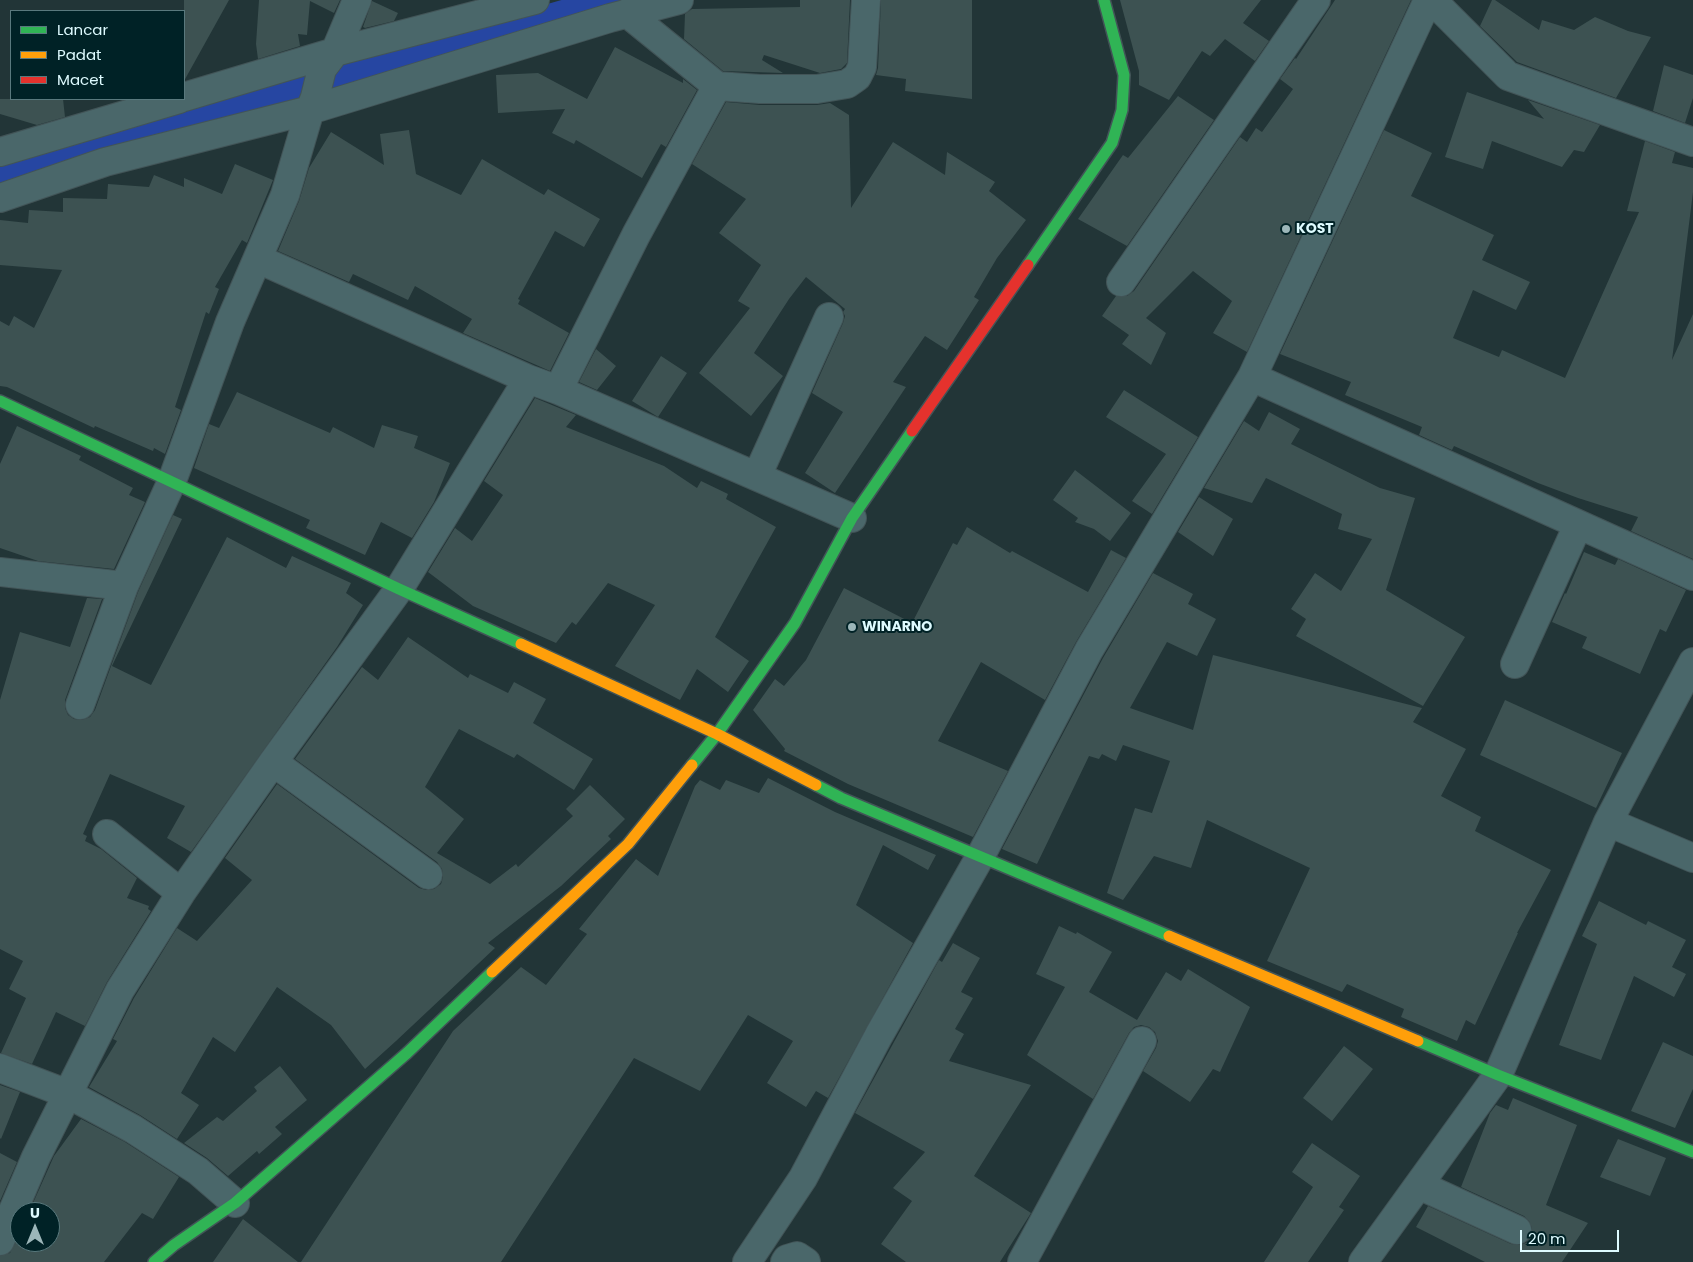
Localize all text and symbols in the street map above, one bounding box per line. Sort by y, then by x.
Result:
legend [10,10,185,100]
text: Lancar [57,19,108,40]
text: Padat [57,44,102,65]
text: Macet [57,69,104,90]
place label: KOST [1296,221,1334,237]
marker: KOST [1280,223,1292,235]
place label: WINARNO [862,619,932,635]
marker: WINARNO [846,621,858,633]
north arrow [10,1202,60,1252]
text: U [30,1203,40,1223]
scale bar [1523,1220,1622,1252]
text: 20 m [1528,1228,1566,1249]

